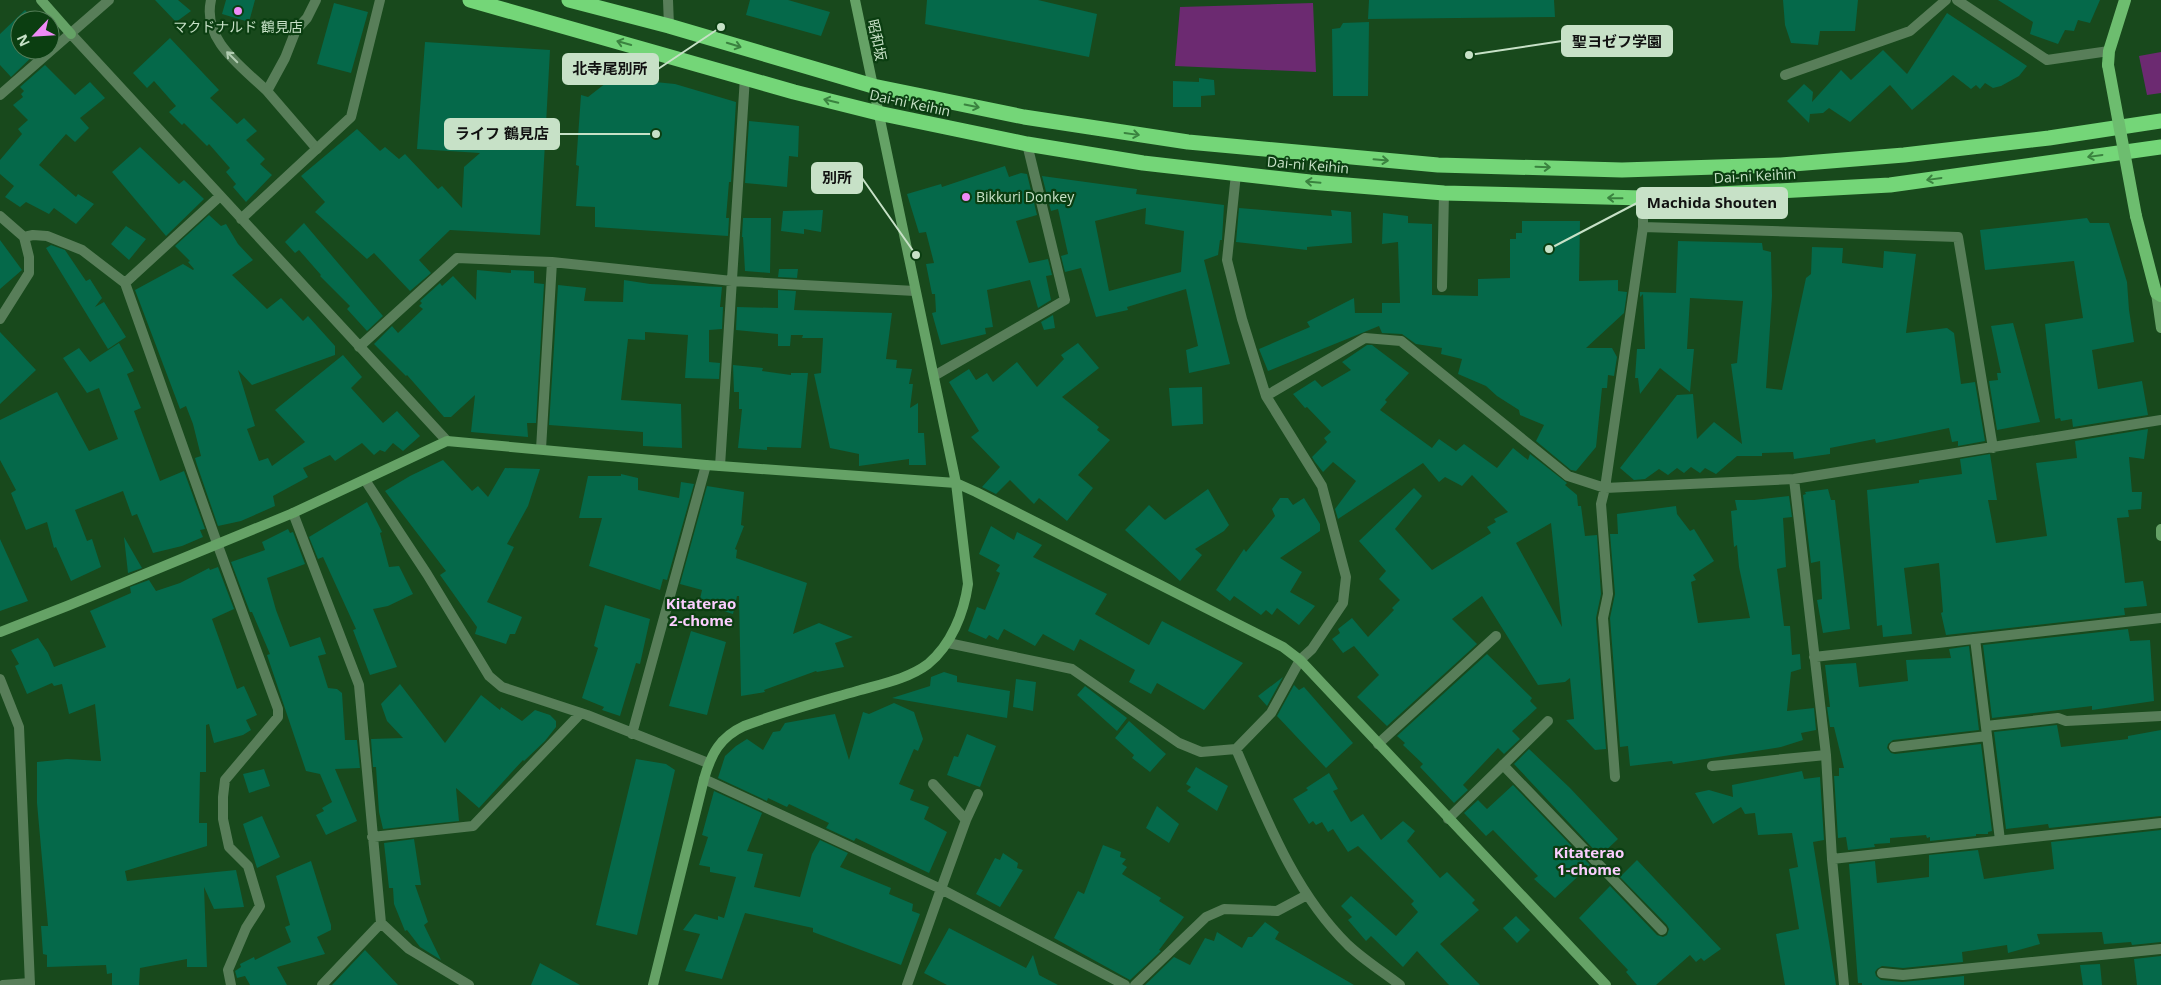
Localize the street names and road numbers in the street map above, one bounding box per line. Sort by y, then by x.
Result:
street label: 昭和坂 [864,17,891,62]
street label: Dai-ni Keihin [868,85,952,120]
street label: Dai-ni Keihin [1266,151,1350,178]
street label: Dai-ni Keihin [1713,164,1797,187]

